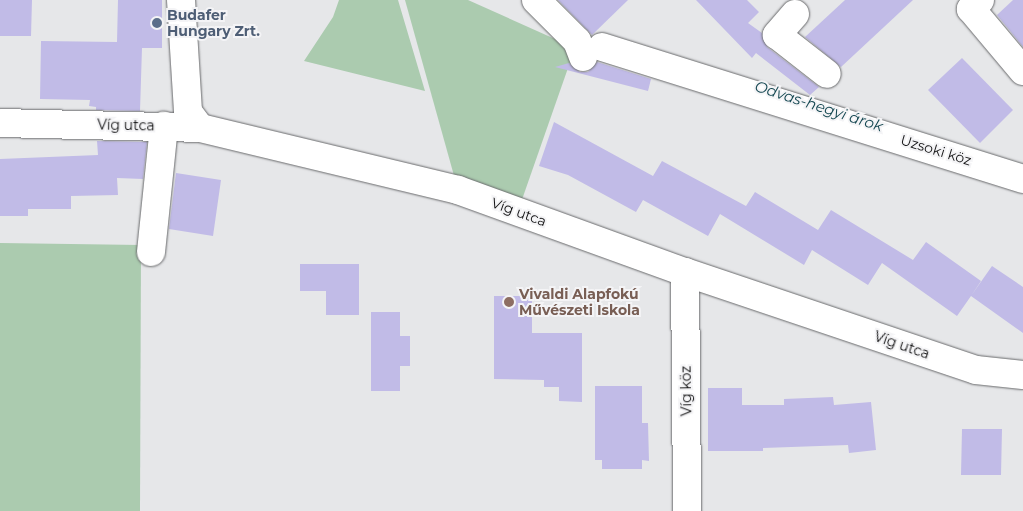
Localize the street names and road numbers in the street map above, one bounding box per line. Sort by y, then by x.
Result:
street label: Víg utca [97,116,155,134]
street label: Uzsoki köz [898,131,974,169]
street label: Víg utca [489,194,549,230]
street label: Víg utca [872,328,932,362]
street label: Víg köz [677,366,695,416]

